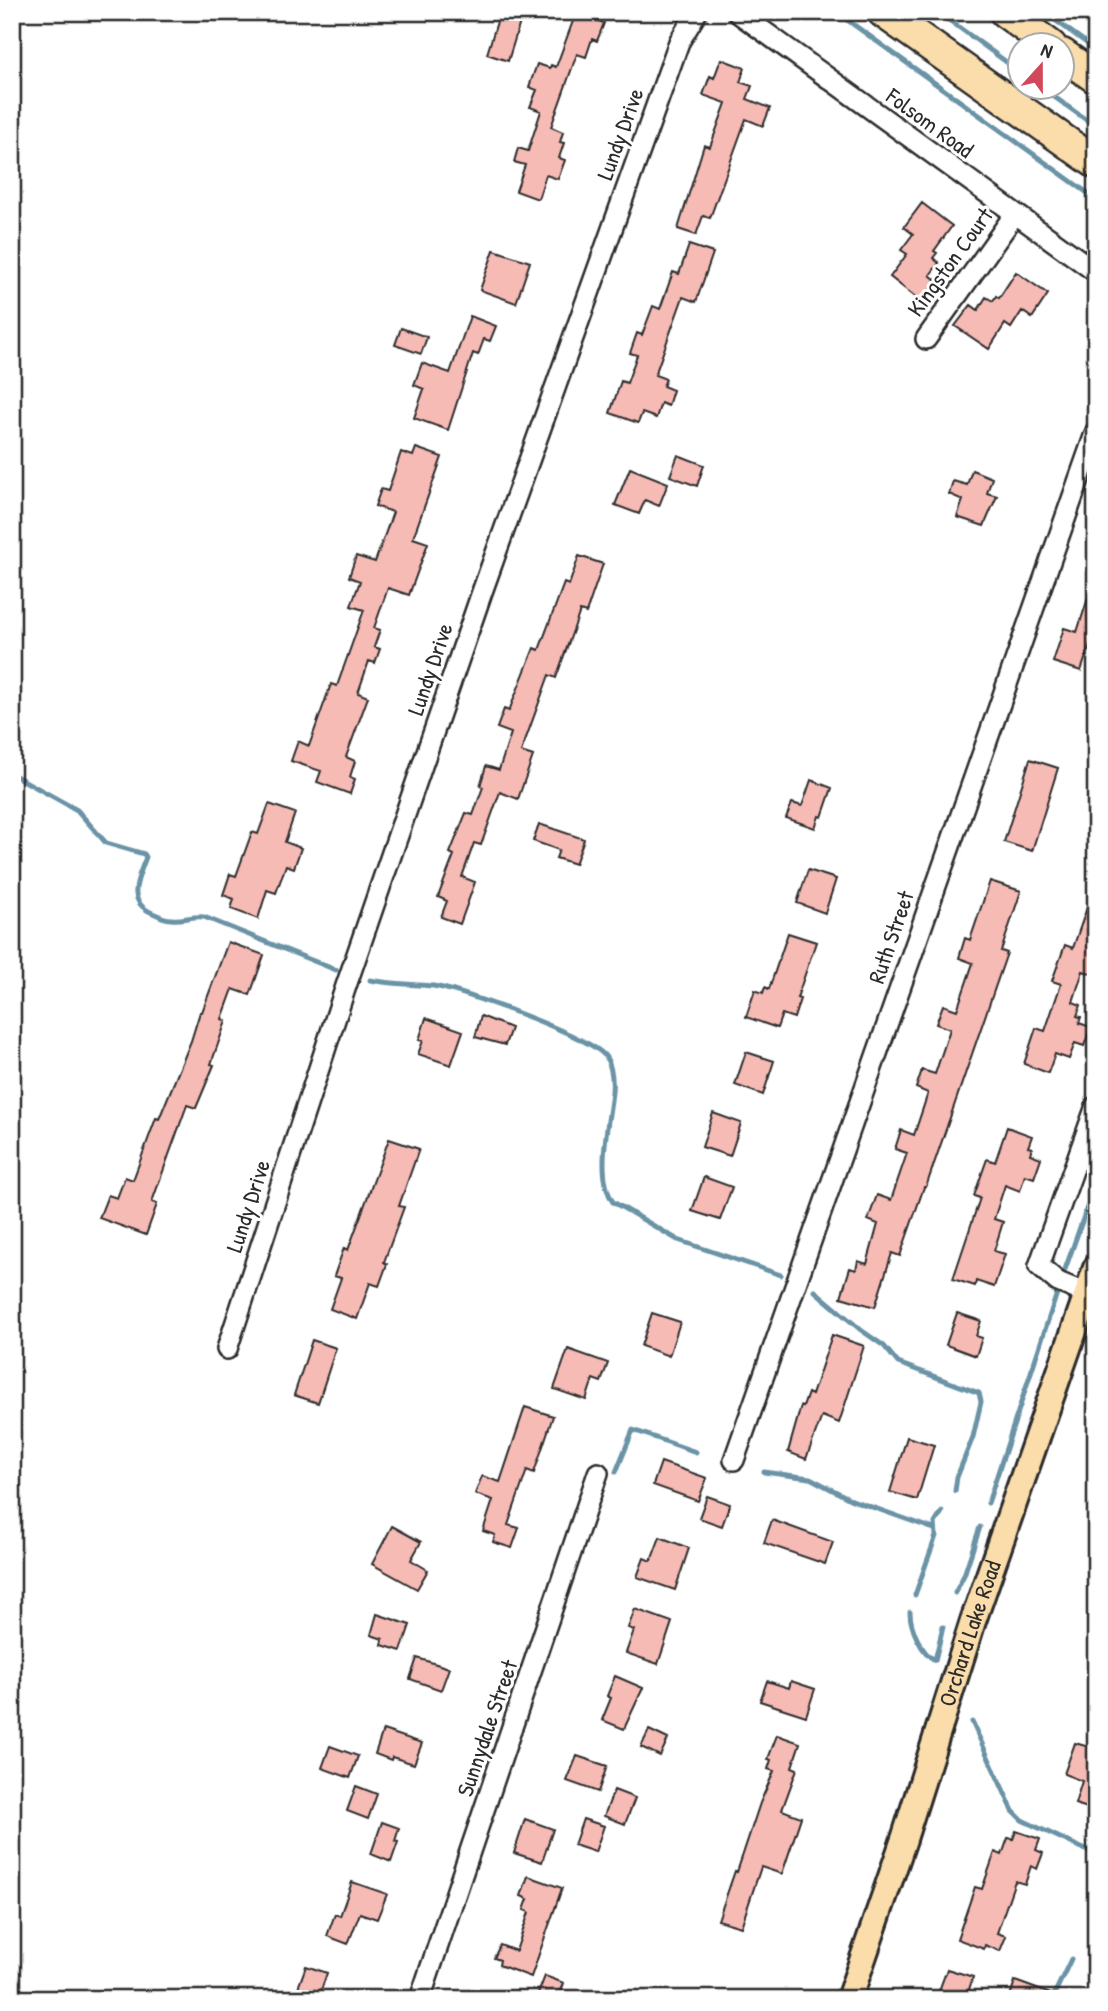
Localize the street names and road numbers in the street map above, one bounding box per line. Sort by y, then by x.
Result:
street label: Folsom Road [880,80,980,165]
street label: Lundy Drive [589,84,650,184]
street label: Kingston Court [900,200,1000,322]
street label: Lundy Drive [399,619,460,719]
street label: Ruth Street [860,885,921,987]
street label: Lundy Drive [218,1156,277,1256]
street label: Orchard Lake Road [931,1556,1008,1710]
street label: Sunnydale Street [449,1654,525,1800]

